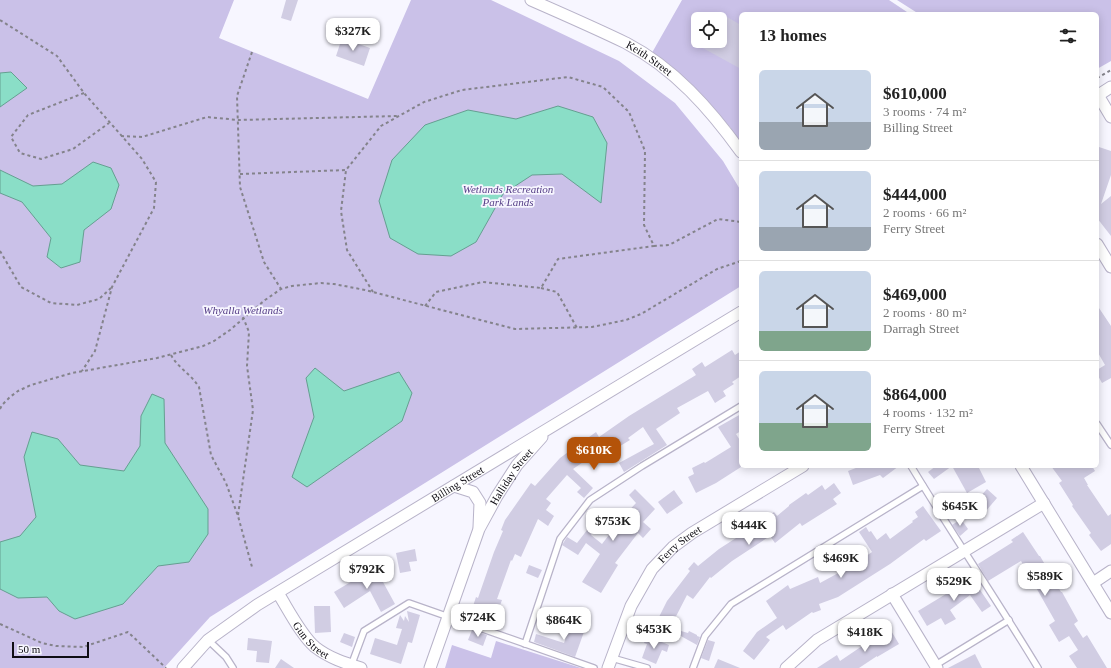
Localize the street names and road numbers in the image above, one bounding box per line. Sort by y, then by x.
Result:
street label: Keith Street [624,38,675,78]
street label: Halliday Street [487,446,535,507]
street label: Billing Street [429,463,486,504]
street label: Ferry Street [655,523,703,565]
street label: Gun Street [291,619,331,661]

